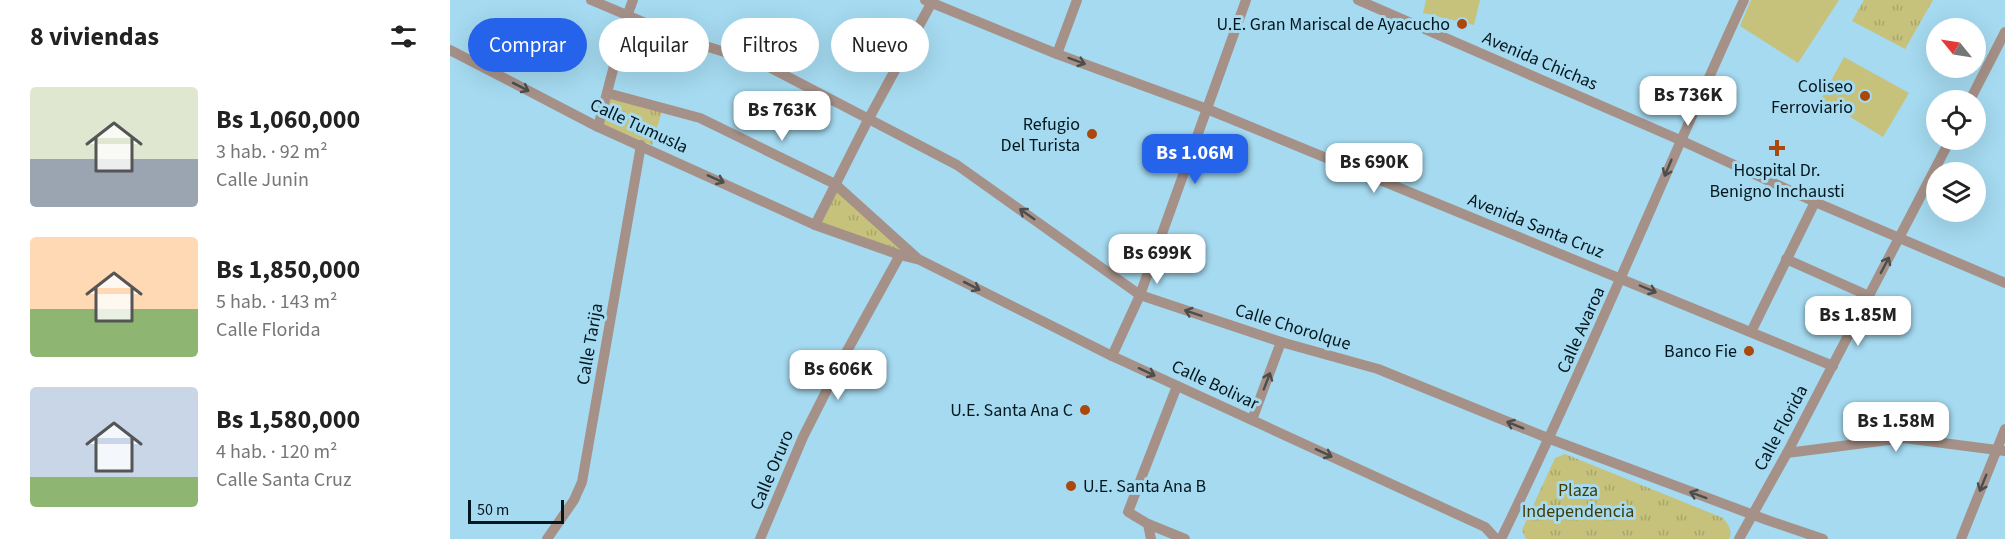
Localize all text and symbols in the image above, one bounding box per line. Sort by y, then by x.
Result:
place label: U.E. Gran Mariscal de Ayacucho [1216,12,1450,37]
marker: U.E. Gran Mariscal de Ayacucho [1455,17,1469,31]
text: 8 viviendas [30,18,159,55]
chip: Comprar [468,18,587,72]
chip: Alquilar [599,18,709,72]
chip: Filtros [721,18,819,72]
chip: Nuevo [831,18,929,72]
north arrow [1926,18,1986,78]
map controls [1926,18,1986,222]
icon: filters [387,20,420,53]
street label: Avenida Chichas [1479,25,1601,97]
one-way arrow [1067,56,1086,67]
place label: Coliseo Ferroviario [1771,74,1853,120]
pin: Bs 736K [1633,76,1743,127]
text: Bs 736K [1654,81,1722,109]
one-way arrow [511,82,529,93]
marker: Coliseo Ferroviario [1858,89,1872,103]
button: locate [1926,90,1986,150]
pin: Bs 763K [727,91,837,142]
street label: Calle Tumusla [586,92,692,160]
text: Bs 763K [748,96,816,124]
text: Bs 1,060,000 [216,101,360,138]
icon: home [78,111,150,183]
place label: Refugio Del Turista [1001,112,1080,158]
marker: Refugio Del Turista [1085,127,1099,141]
pin: Bs 1.06M [1133,134,1257,185]
text: 3 hab. · 92 m² [216,138,328,166]
text: Bs 1.06M [1156,139,1234,167]
marker: Hospital Dr. Benigno Inchausti [1768,139,1786,157]
pin: Bs 690K [1319,143,1429,194]
text: Bs 690K [1340,148,1408,176]
one-way arrow [1662,158,1673,177]
place label: Hospital Dr. Benigno Inchausti [1709,158,1845,204]
button: layers [1926,162,1986,222]
text: Calle Junin [216,166,309,194]
one-way arrow [706,174,724,186]
street label: Avenida Santa Cruz [1464,187,1608,265]
one-way arrow [1019,208,1035,220]
pin: Bs 699K [1102,234,1212,285]
text: Bs 699K [1123,239,1191,267]
text: Bs 1,850,000 [216,251,360,288]
one-way arrow [1880,256,1891,274]
icon: home [78,261,150,333]
one-way arrow [963,281,981,293]
street label: Calle Avaroa [1551,283,1611,377]
one-way arrow [1638,284,1657,295]
text: 5 hab. · 143 m² [216,288,337,316]
pin: Bs 1.85M [1796,296,1920,347]
street label: Calle Chorolque [1232,298,1354,357]
street label: Calle Tarija [571,301,609,387]
text: Bs 1.85M [1819,301,1897,329]
one-way arrow [1184,306,1203,317]
text: Calle Florida [216,316,320,344]
place label: Banco Fie [1664,339,1737,364]
marker: Banco Fie [1742,344,1756,358]
pin: Bs 606K [783,350,893,401]
street label: Calle Bolivar [1167,354,1263,416]
text: Bs 606K [804,355,872,383]
one-way arrow [1138,367,1156,379]
one-way arrow [1262,372,1273,391]
street label: Calle Florida [1748,381,1814,475]
place label: U.E. Santa Ana C [950,398,1073,423]
text: Bs 1,580,000 [216,401,360,438]
pin: Bs 1.58M [1834,402,1958,453]
marker: U.E. Santa Ana C [1078,403,1092,417]
text: Bs 1.58M [1857,407,1935,435]
icon: home [78,411,150,483]
one-way arrow [1507,419,1525,430]
street label: Calle Oruro [744,426,800,514]
text: 4 hab. · 120 m² [216,438,337,466]
one-way arrow [1315,448,1333,460]
text: Calle Santa Cruz [216,466,351,494]
one-way arrow [1977,473,1988,492]
place label: U.E. Santa Ana B [1083,474,1206,499]
park label: Plaza Independencia [1522,478,1634,524]
marker: U.E. Santa Ana B [1064,479,1078,493]
one-way arrow [1689,488,1708,499]
scale bar [468,497,564,524]
text: 50 m [477,499,509,521]

